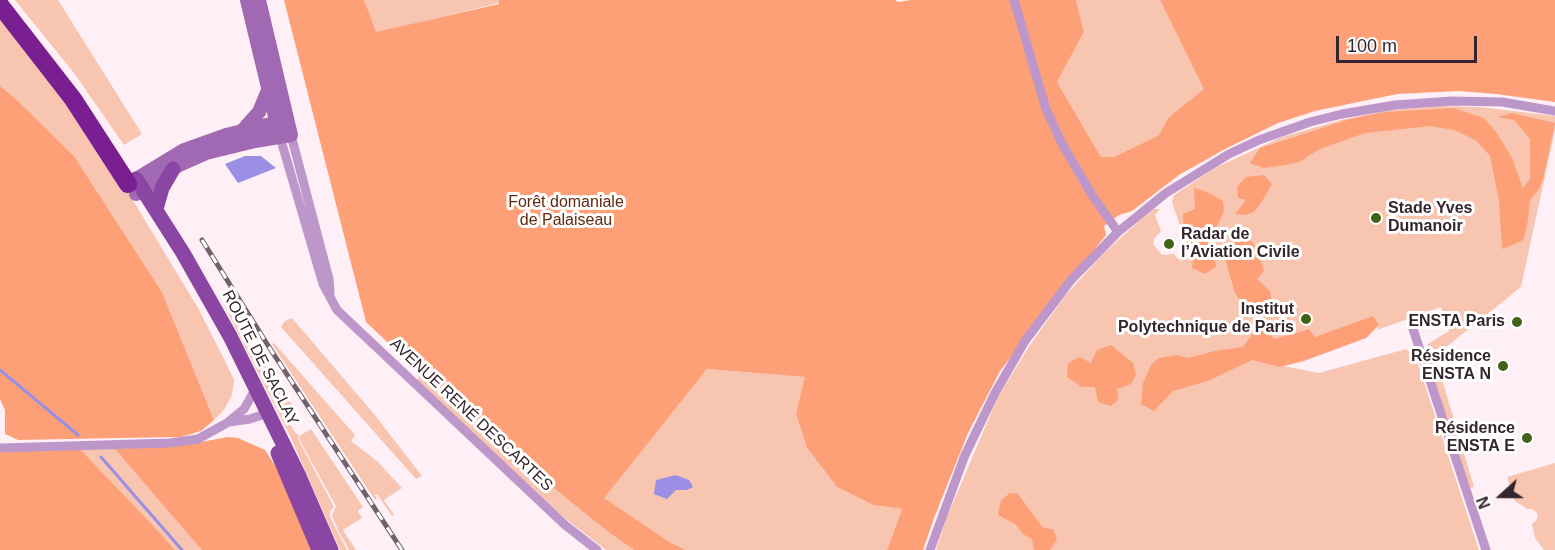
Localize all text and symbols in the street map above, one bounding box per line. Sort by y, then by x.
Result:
scale bar [1339,24,1480,62]
text: 100 m [1347,36,1397,56]
park label: Forêt domaniale de Palaiseau [508,193,624,231]
place label: Stade Yves Dumanoir [1388,199,1472,237]
marker: Stade Yves Dumanoir [1369,211,1383,225]
place label: Radar de l’Aviation Civile [1181,225,1300,263]
marker: Radar de l’Aviation Civile [1162,237,1176,251]
street label: ROUTE DE SACLAY [218,287,302,429]
place label: Institut Polytechnique de Paris [1118,300,1294,338]
marker: Institut Polytechnique de Paris [1299,312,1313,326]
place label: ENSTA Paris [1408,312,1505,332]
marker: ENSTA Paris [1510,315,1524,329]
street label: AVENUE RENÉ DESCARTES [386,335,556,495]
place label: Résidence ENSTA N [1411,347,1491,385]
marker: Résidence ENSTA N [1496,359,1510,373]
place label: Résidence ENSTA E [1435,419,1515,457]
marker: Résidence ENSTA E [1520,431,1534,445]
north arrow [1471,466,1531,526]
text: N [1474,494,1494,511]

